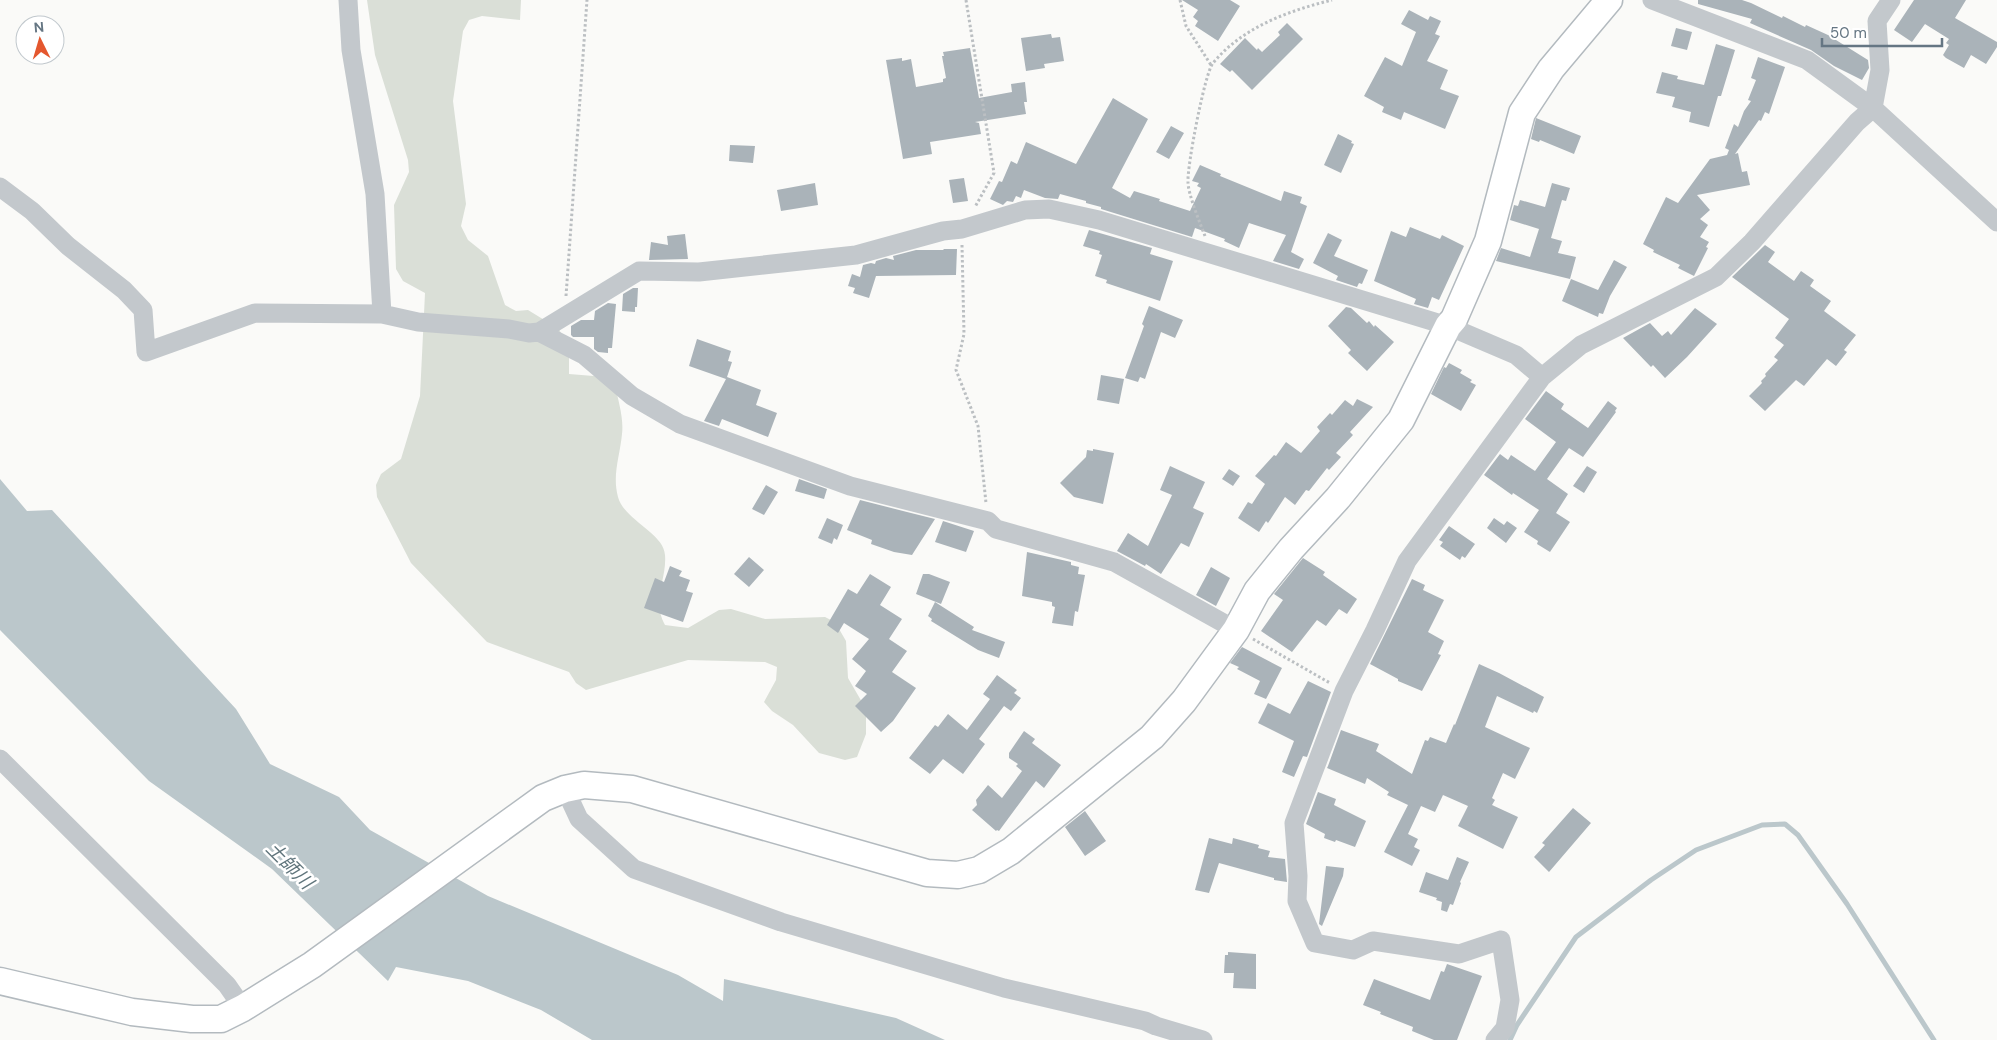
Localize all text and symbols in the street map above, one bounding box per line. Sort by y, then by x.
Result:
north arrow [15,15,65,65]
scale bar [1822,15,1942,47]
text: N [33,18,45,36]
text: 50 m [1830,23,1867,43]
water label: 土師川 [261,836,320,896]

